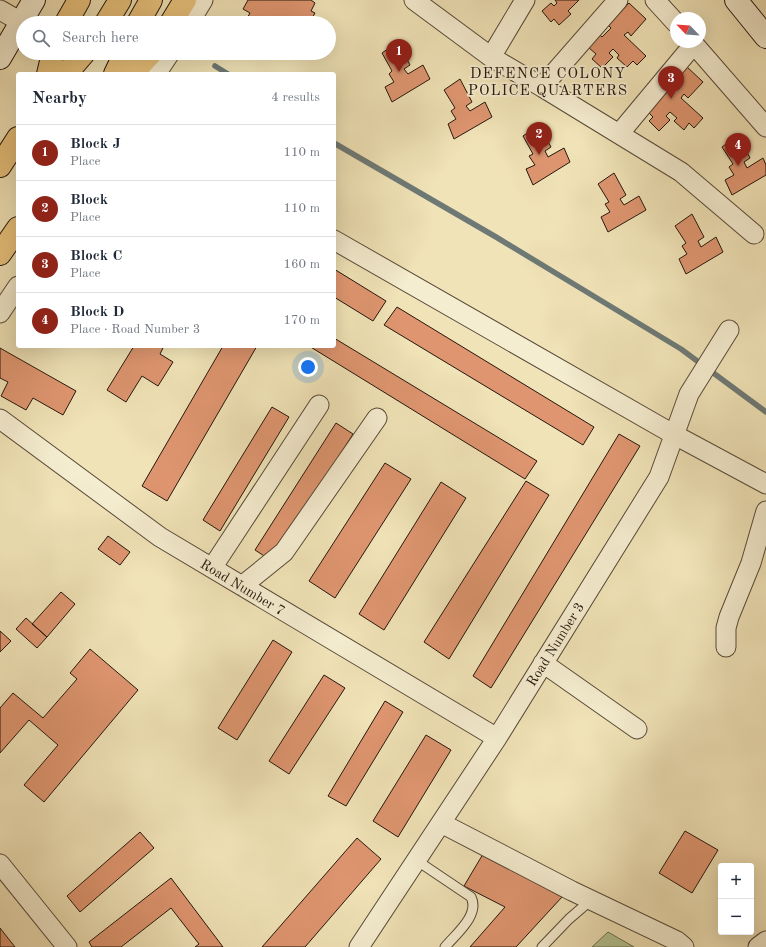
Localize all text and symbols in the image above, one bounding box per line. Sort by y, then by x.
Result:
north arrow [670,12,706,48]
search box [16,16,336,60]
icon: search [30,27,52,49]
text: Search here [62,31,139,46]
pin: 1 [386,39,412,72]
pin: 3 [658,66,684,99]
district label: DEFENCE COLONY POLICE QUARTERS [468,67,628,99]
text: Nearby [32,90,87,107]
text: 4 results [271,91,320,104]
pin: 2 [526,122,552,155]
pin: 4 [725,133,751,166]
text: Block J [70,137,121,152]
text: 1 [41,146,49,159]
text: 110 m [283,146,320,159]
text: Place [70,155,100,168]
text: Block [70,193,108,208]
text: 2 [41,202,49,215]
text: 110 m [283,202,320,215]
text: Place [70,211,100,224]
text: Block C [70,249,122,264]
text: 3 [41,258,49,271]
text: 160 m [283,258,320,271]
text: Place [70,267,100,280]
text: Block D [70,305,124,320]
text: 4 [41,314,49,327]
text: 170 m [283,314,320,327]
text: Place · Road Number 3 [70,323,200,336]
your location [298,357,318,377]
street label: Road Number 7 [198,557,287,619]
street label: Road Number 3 [525,600,587,689]
map controls [718,863,754,935]
button: + [718,863,754,899]
button: − [718,899,754,935]

